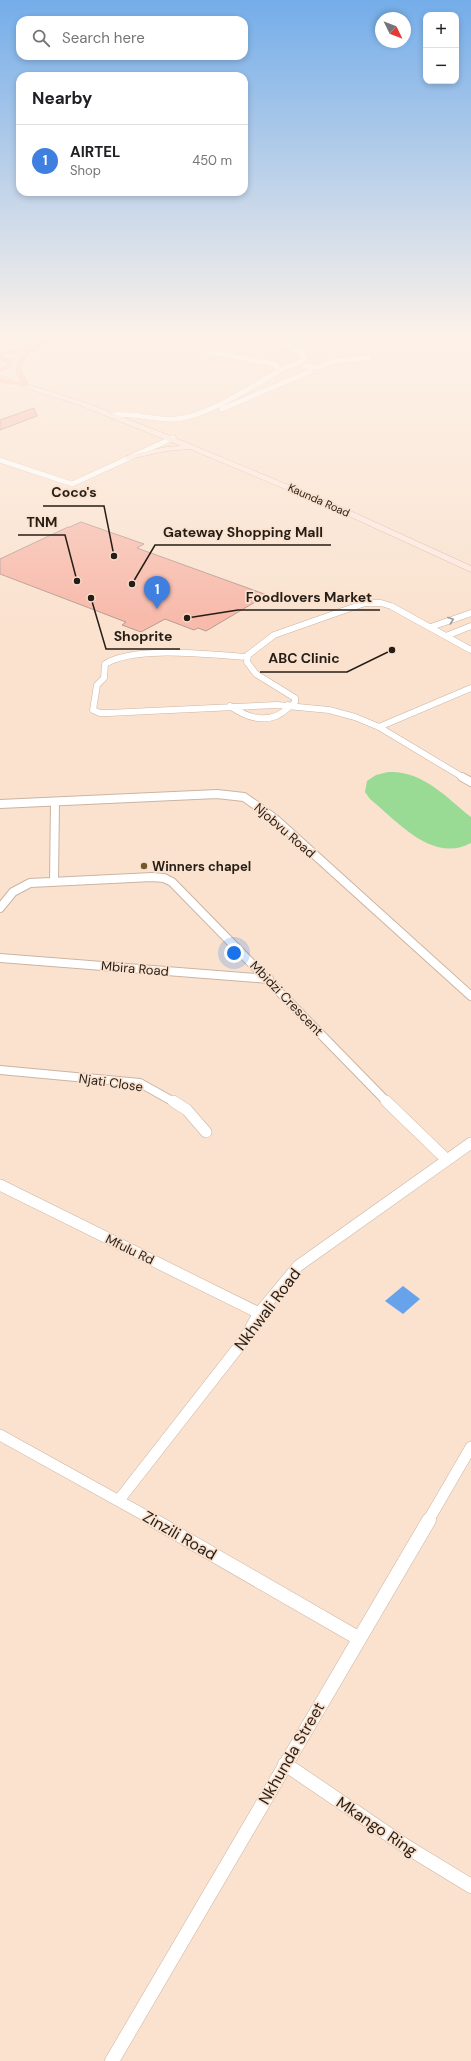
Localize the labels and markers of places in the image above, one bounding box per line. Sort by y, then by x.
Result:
callout: Coco's [43,480,104,506]
callout: TNM [18,509,65,535]
callout: Gateway Shopping Mall [155,519,331,545]
pin: 1 [144,576,170,609]
callout: Foodlovers Market [238,584,380,610]
callout: Shoprite [106,623,180,649]
callout: ABC Clinic [260,646,347,672]
place label: Winners chapel [152,858,251,875]
marker: Winners chapel [139,861,149,871]

